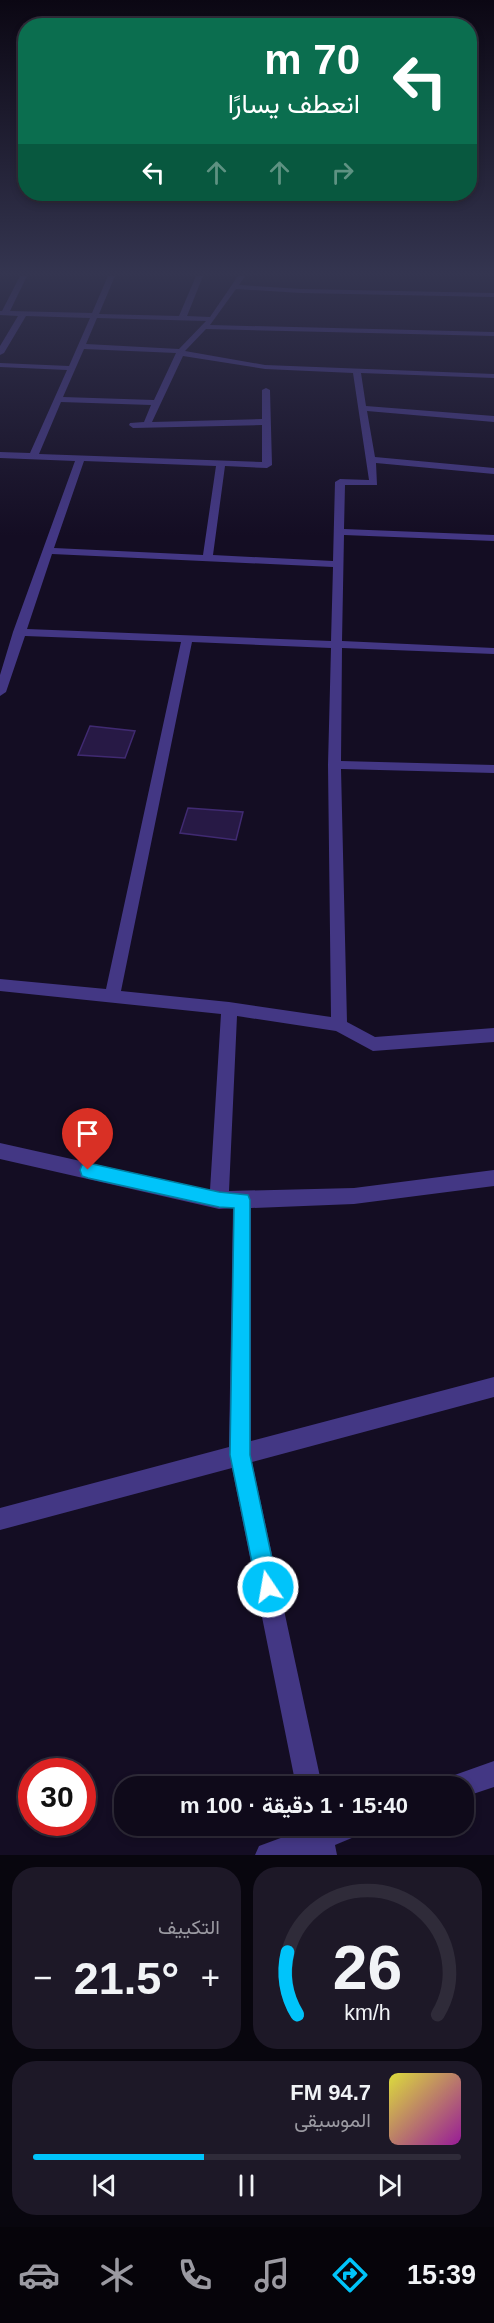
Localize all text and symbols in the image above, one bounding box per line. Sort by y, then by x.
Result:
text: 70 m [264,36,360,83]
icon: left [381,42,459,120]
text: انعطف يسارًا [228,89,360,119]
icon: left [137,156,170,189]
icon: ahead [200,156,233,189]
icon: ahead [263,156,296,189]
icon: right [326,156,359,189]
pin [62,1108,113,1170]
icon: arrive [71,1117,104,1150]
position arrow [236,1555,300,1619]
speed limit sign: 30 [18,1758,96,1836]
text: 15:40 · 1 دقيقة · 100 m [180,1793,408,1818]
text: التكييف [158,1916,220,1938]
text: 26 [333,1933,402,2002]
text: 21.5° [74,1953,179,2004]
text: − [33,1959,52,1996]
text: + [201,1959,220,1996]
text: km/h [344,2001,391,2025]
text: 94.7 FM [290,2080,371,2105]
text: الموسيقى [294,2109,371,2131]
icon: previous [88,2169,121,2202]
icon: pause [230,2169,263,2202]
icon: next [373,2169,406,2202]
icon: car [18,2254,60,2296]
icon: climate [96,2254,138,2296]
icon: phone [174,2254,216,2296]
icon: music [251,2254,293,2296]
icon: directions [329,2254,371,2296]
text: 15:39 [407,2260,476,2290]

